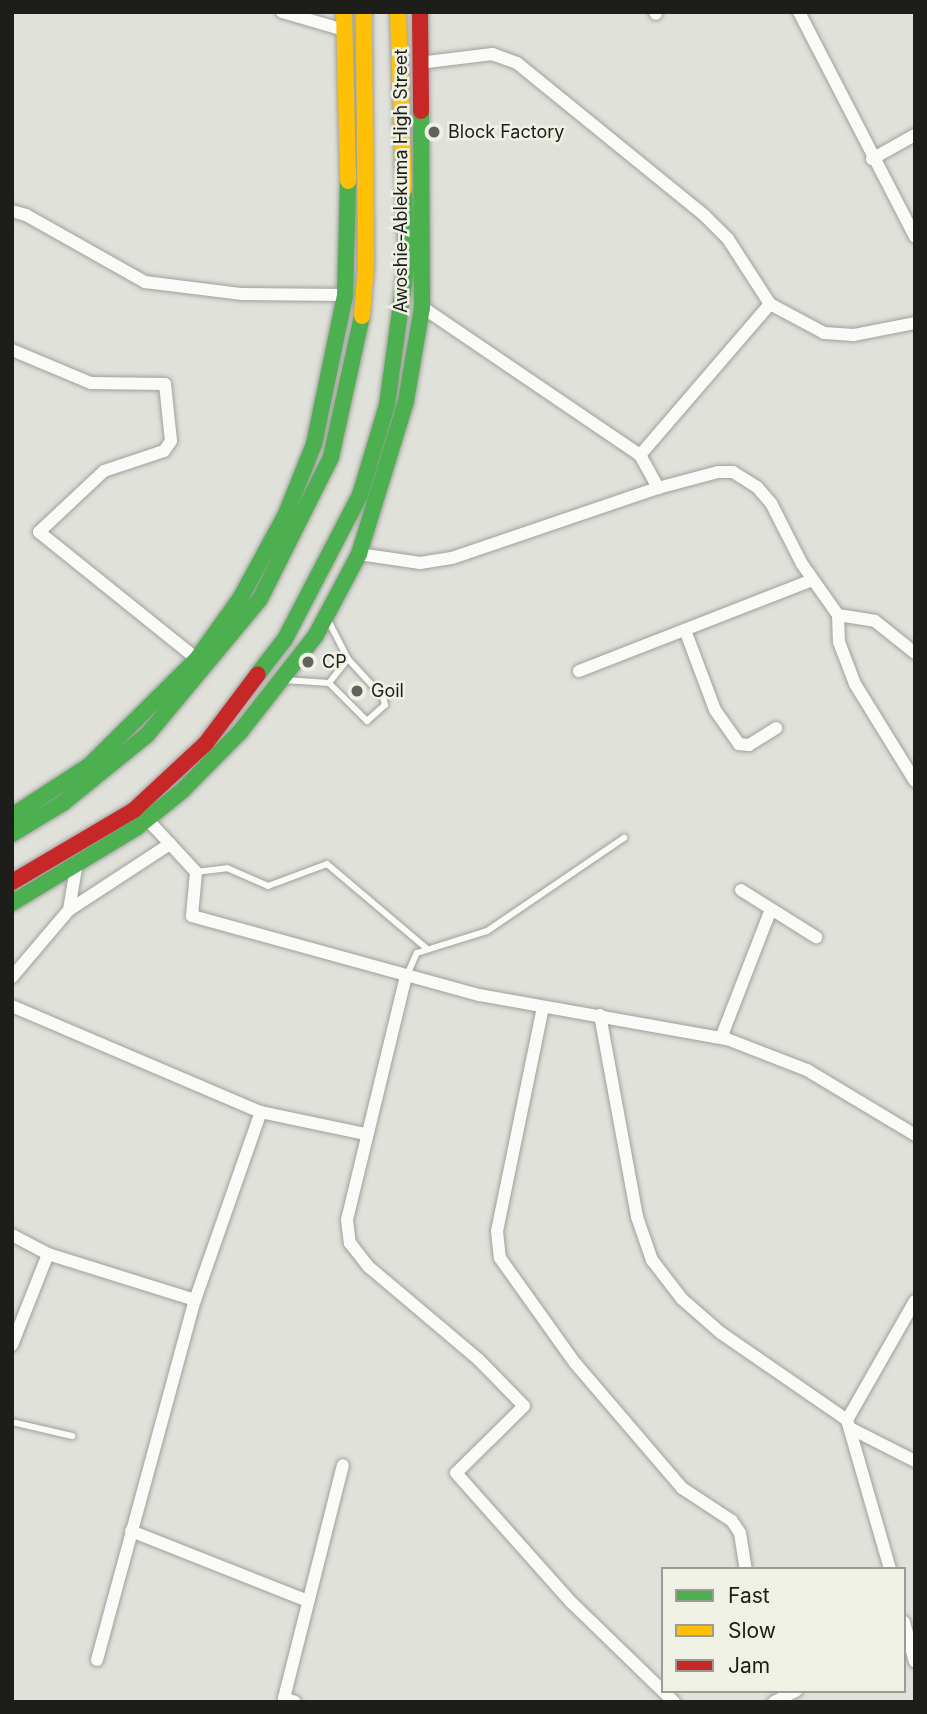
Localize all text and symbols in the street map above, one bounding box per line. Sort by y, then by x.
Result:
street label: Awoshie-Ablekuma High Street [390,49,412,313]
place label: Block Factory [448,121,564,143]
marker: Block Factory [426,124,442,140]
place label: CP [322,651,347,673]
marker: CP [300,654,316,670]
place label: Goil [371,680,404,702]
marker: Goil [349,683,365,699]
legend [661,1567,906,1693]
text: Fast [728,1583,770,1608]
text: Slow [728,1618,776,1643]
text: Jam [728,1653,770,1678]

